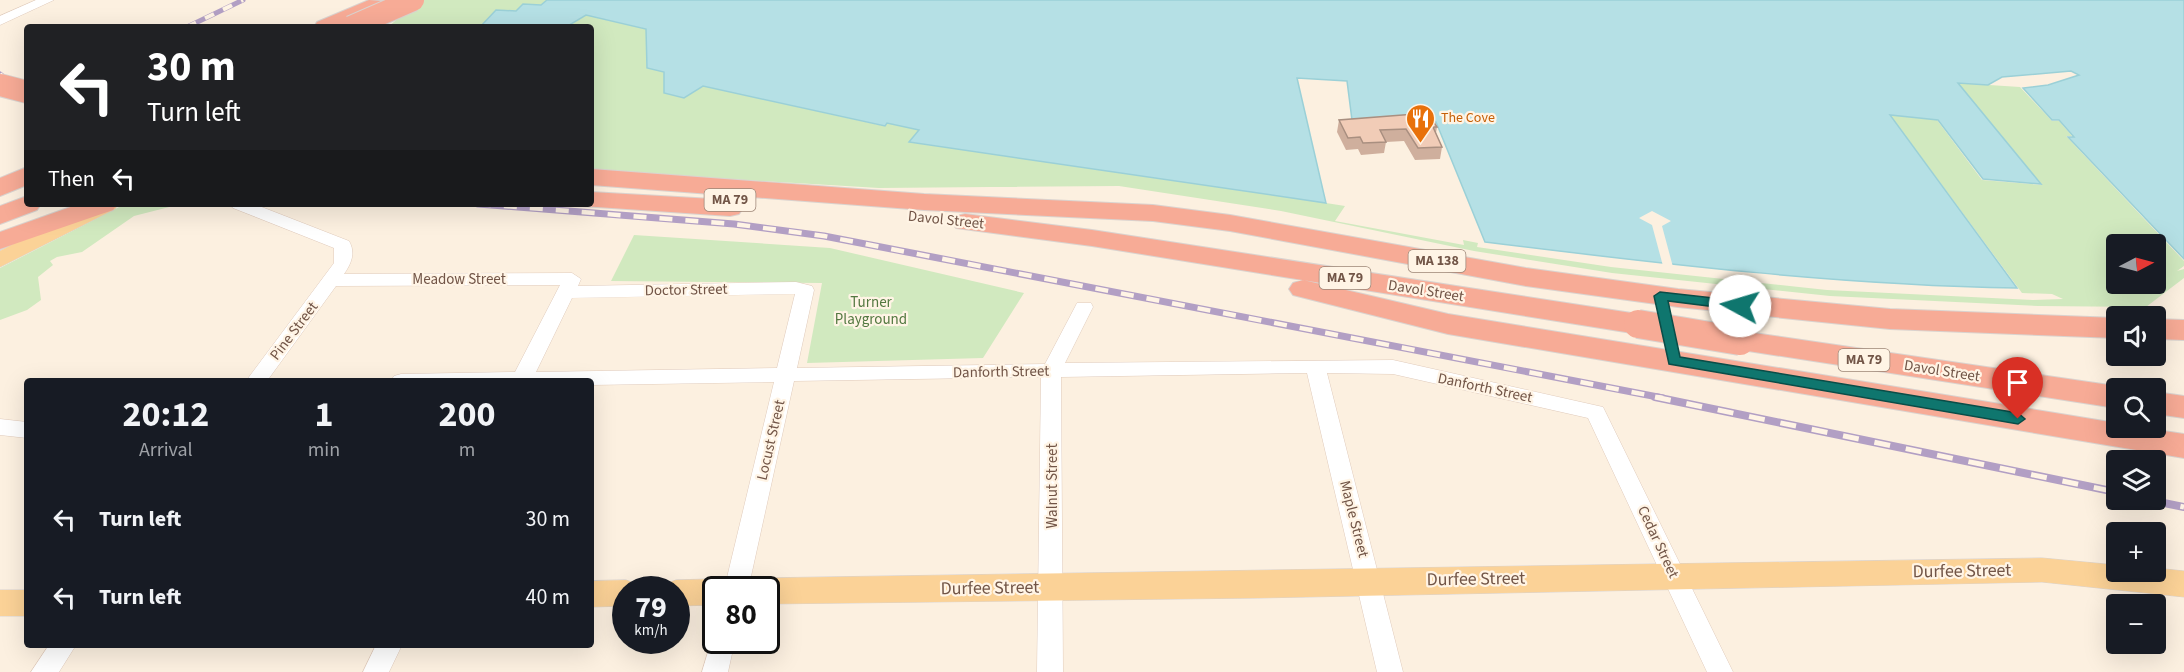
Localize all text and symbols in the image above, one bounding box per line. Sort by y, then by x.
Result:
text: 30 m [147,37,236,97]
icon: left [48,48,126,126]
text: Turn left [147,93,241,132]
restaurant icon: The Cove [1404,102,1436,144]
place label: The Cove [1441,108,1495,128]
icon: left [107,162,140,195]
text: Then [48,163,95,195]
road number: MA 79 [704,189,756,211]
street label: Davol Street [907,206,985,234]
north arrow [2106,234,2166,294]
map controls [2106,234,2166,654]
road number: MA 138 [1408,250,1466,272]
road number: MA 79 [1320,267,1370,289]
street label: Meadow Street [412,269,506,290]
position arrow [1708,274,1772,338]
street label: Davol Street [1387,275,1465,307]
street label: Doctor Street [644,279,728,301]
park label: Turner Playground [835,292,907,330]
street label: Pine Street [265,297,323,365]
button: sound [2106,306,2166,366]
road number: MA 79 [1838,349,1890,371]
street label: Davol Street [1903,355,1981,387]
pin [1992,357,2043,419]
street label: Danforth Street [953,361,1049,383]
icon: arrive [2001,366,2034,399]
street label: Danforth Street [1436,368,1534,408]
button: search [2106,378,2166,438]
text: 20:12 [122,389,209,440]
text: 1 [314,389,333,440]
text: 200 [439,389,496,440]
street label: Locust Street [752,398,790,482]
text: Arrival [139,436,193,464]
text: min [308,436,340,464]
text: m [459,436,475,464]
street label: Walnut Street [1042,444,1063,528]
button: layers [2106,450,2166,510]
street label: Maple Street [1334,478,1374,560]
street label: Cedar Street [1632,502,1684,582]
icon: left [48,503,81,536]
text: Turn left [99,503,181,535]
text: 30 m [525,503,570,535]
button: + [2106,522,2166,582]
street label: Durfee Street [1912,558,2012,584]
street label: Durfee Street [1426,566,1526,592]
street label: Durfee Street [940,575,1040,601]
speed limit sign: 80 [702,576,780,654]
icon: left [48,581,81,614]
text: Turn left [99,581,181,613]
text: 40 m [525,581,570,613]
text: 79 [635,586,667,629]
button: − [2106,594,2166,654]
text: km/h [634,620,668,641]

